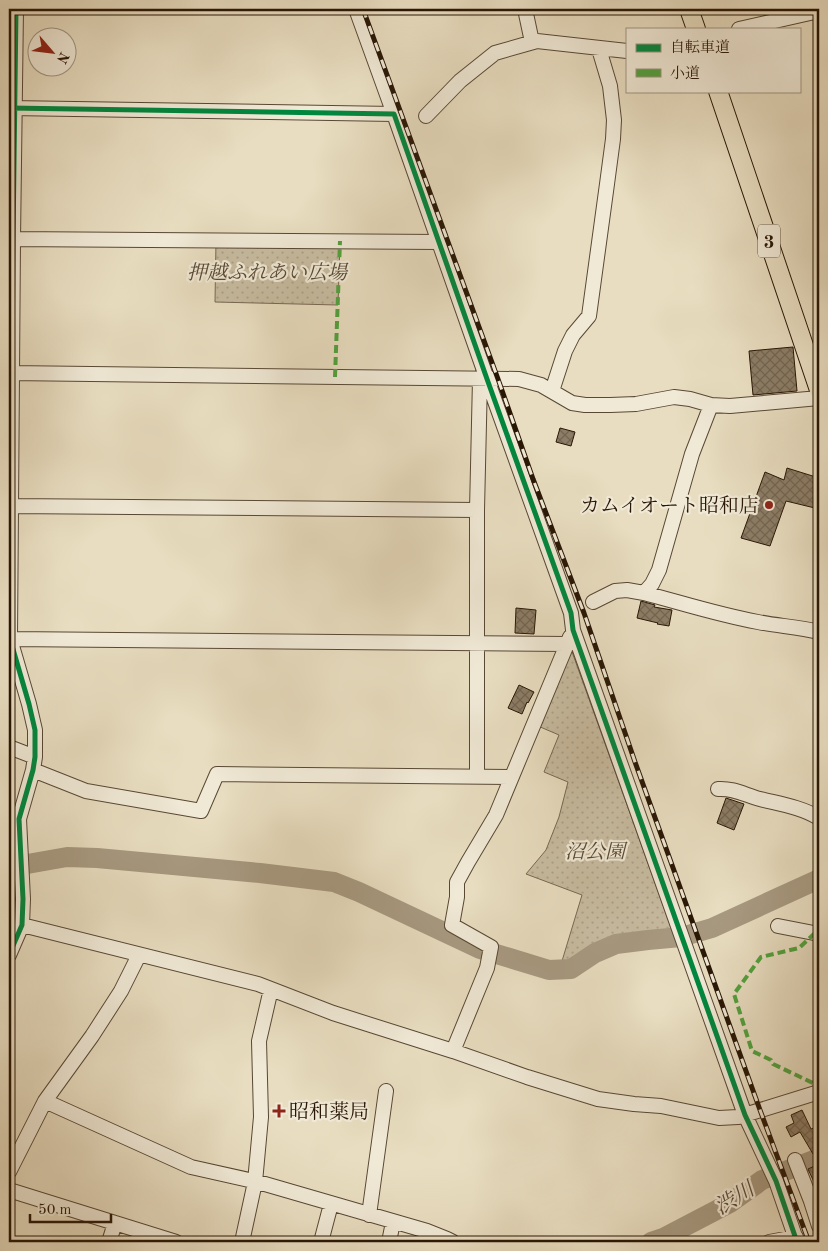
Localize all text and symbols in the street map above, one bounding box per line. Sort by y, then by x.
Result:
north arrow [28,28,78,78]
legend [626,28,800,92]
text: 自転車道 [670,39,730,56]
text: N [54,50,71,66]
text: 小道 [670,65,700,82]
road number: 3 [758,225,780,258]
park label: 押越ふれあい広場 [187,262,349,284]
place label: カムイオート昭和店 [580,495,759,517]
marker: カムイオート昭和店 [763,499,775,511]
park label: 沼公園 [565,841,628,863]
place label: 昭和薬局 [289,1101,369,1123]
marker: 昭和薬局 [273,1105,285,1117]
water label: 渋川 [710,1176,760,1219]
scale bar [30,1191,111,1223]
text: 50 m [38,1203,72,1218]

